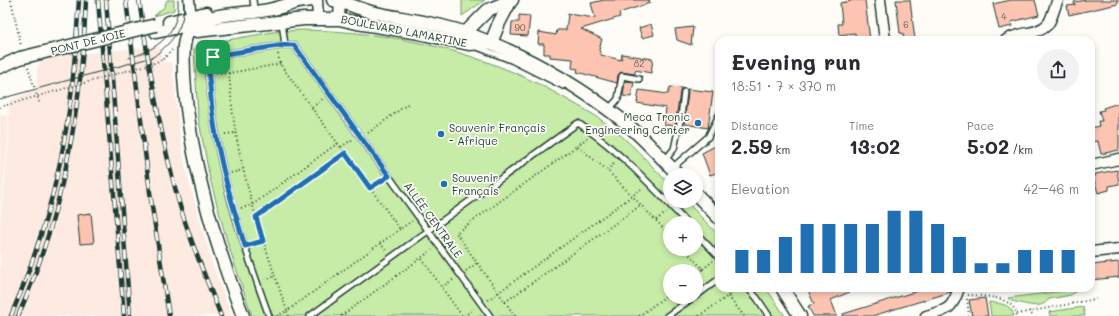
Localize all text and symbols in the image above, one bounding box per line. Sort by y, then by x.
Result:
street label: BOULEVARD LAMARTINE [340,11,469,50]
house number: 4 [1001,11,1007,22]
house number: 6 [903,19,909,30]
house number: 90 [515,22,526,33]
street label: PONT DE JOIE [49,25,127,58]
pin [196,40,230,74]
icon: arrive [202,46,224,68]
text: Evening run [731,47,861,76]
button: share [1037,49,1079,91]
house number: 82 [634,58,644,69]
text: 18:51 · 7 × 370 m [731,77,836,94]
place label: Meca Tronic Engineering Center [585,109,690,137]
marker: Meca Tronic Engineering Center [693,118,703,128]
text: Distance [731,118,778,133]
text: Time [849,118,874,133]
text: Pace [967,118,994,133]
place label: Souvenir Français - Afrique [449,120,546,148]
marker: Souvenir Français - Afrique [436,129,446,139]
text: 2.59 [731,133,772,159]
text: 13:02 [849,133,900,159]
text: 5:02 [967,133,1009,159]
text: km [772,142,790,157]
text: /km [1009,142,1033,157]
map controls [663,168,703,304]
button: layers [663,168,703,208]
place label: Souvenir Français [452,170,499,198]
street label: ALLÉE CENTRALE [401,179,466,261]
marker: Souvenir Français [439,179,449,189]
text: Elevation [731,180,789,197]
text: 42–46 m [1023,180,1079,197]
button: + [663,216,703,256]
button: − [663,264,703,304]

